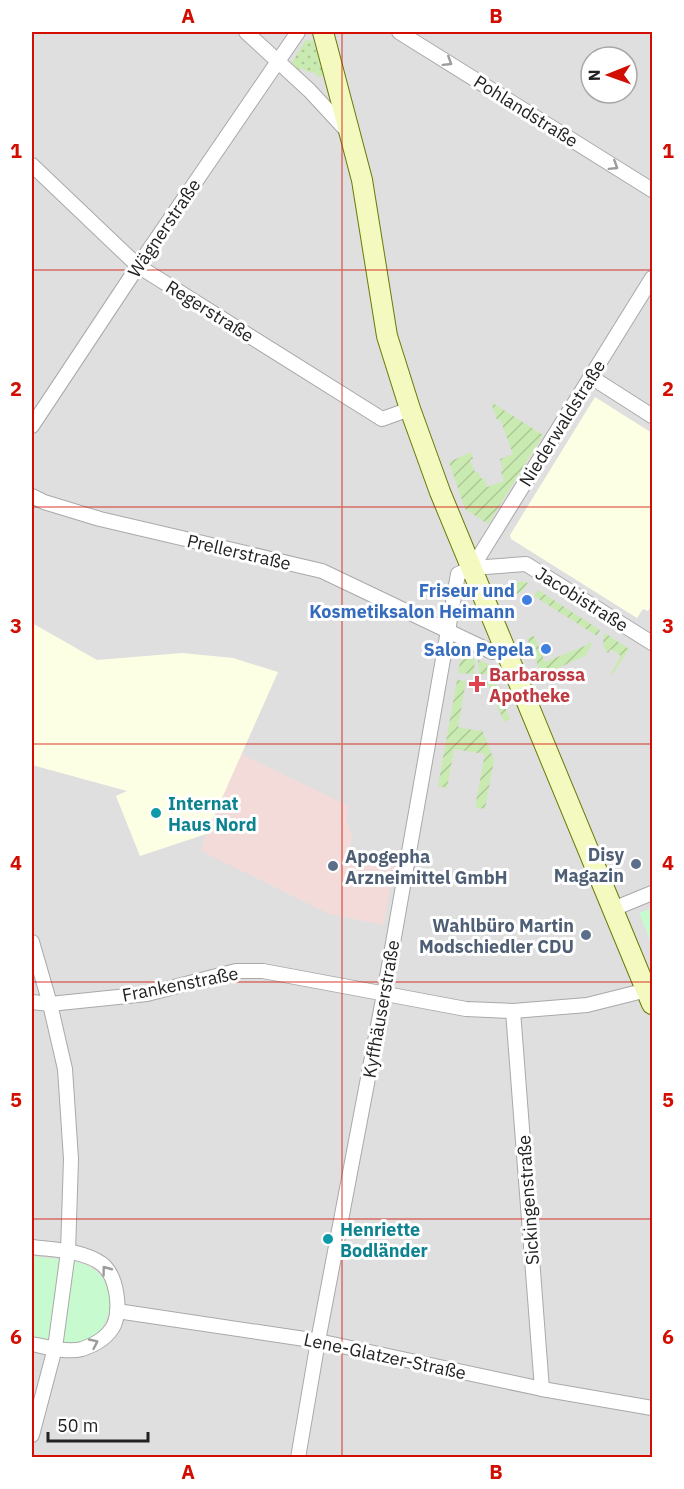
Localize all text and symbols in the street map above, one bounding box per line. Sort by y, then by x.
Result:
text: A [181,2,195,29]
text: B [489,2,503,29]
north arrow [579,45,639,105]
one-way arrow [442,55,452,67]
text: N [584,69,604,81]
street label: Pohlandstraße [470,70,582,152]
text: 1 [10,137,22,164]
text: 1 [662,137,674,164]
one-way arrow [608,158,618,170]
street label: Wägnerstraße [123,174,206,282]
street label: Regerstraße [162,275,258,347]
street label: Niederwaldstraße [514,355,610,491]
text: 2 [10,375,22,402]
text: 2 [662,375,674,402]
street label: Prellerstraße [185,529,293,575]
street label: Jacobistraße [531,561,633,637]
place label: Friseur und Kosmetiksalon Heimann [309,579,515,623]
marker: Friseur und Kosmetiksalon Heimann [520,593,534,607]
text: 3 [10,612,22,639]
text: 3 [662,612,674,639]
place label: Salon Pepela [424,638,534,661]
marker: Salon Pepela [539,642,553,656]
place label: Barbarossa Apotheke [489,663,585,707]
marker: Barbarossa Apotheke [470,677,484,691]
place label: Internat Haus Nord [168,792,257,836]
marker: Internat Haus Nord [149,806,163,820]
place label: Disy Magazin [554,843,624,887]
place label: Apogepha Arzneimittel GmbH [345,845,508,889]
text: 4 [10,849,22,876]
text: 4 [662,849,674,876]
marker: Disy Magazin [629,857,643,871]
marker: Apogepha Arzneimittel GmbH [326,859,340,873]
place label: Wahlbüro Martin Modschiedler CDU [419,914,574,958]
marker: Wahlbüro Martin Modschiedler CDU [579,928,593,942]
street label: Kyffhäuserstraße [358,938,404,1080]
street label: Frankenstraße [120,961,240,1007]
text: 5 [10,1086,22,1113]
text: 5 [662,1086,674,1113]
street label: Sickingenstraße [512,1134,544,1266]
place label: Henriette Bodländer [340,1218,428,1262]
marker: Henriette Bodländer [321,1232,335,1246]
one-way arrow [102,1266,113,1277]
text: 6 [10,1323,22,1350]
text: 6 [662,1323,674,1350]
street label: Lene-Glatzer-Straße [302,1328,468,1384]
one-way arrow [88,1338,99,1350]
scale bar [48,1405,148,1443]
text: 50 m [57,1414,99,1437]
text: A [181,1458,195,1485]
text: B [489,1458,503,1485]

